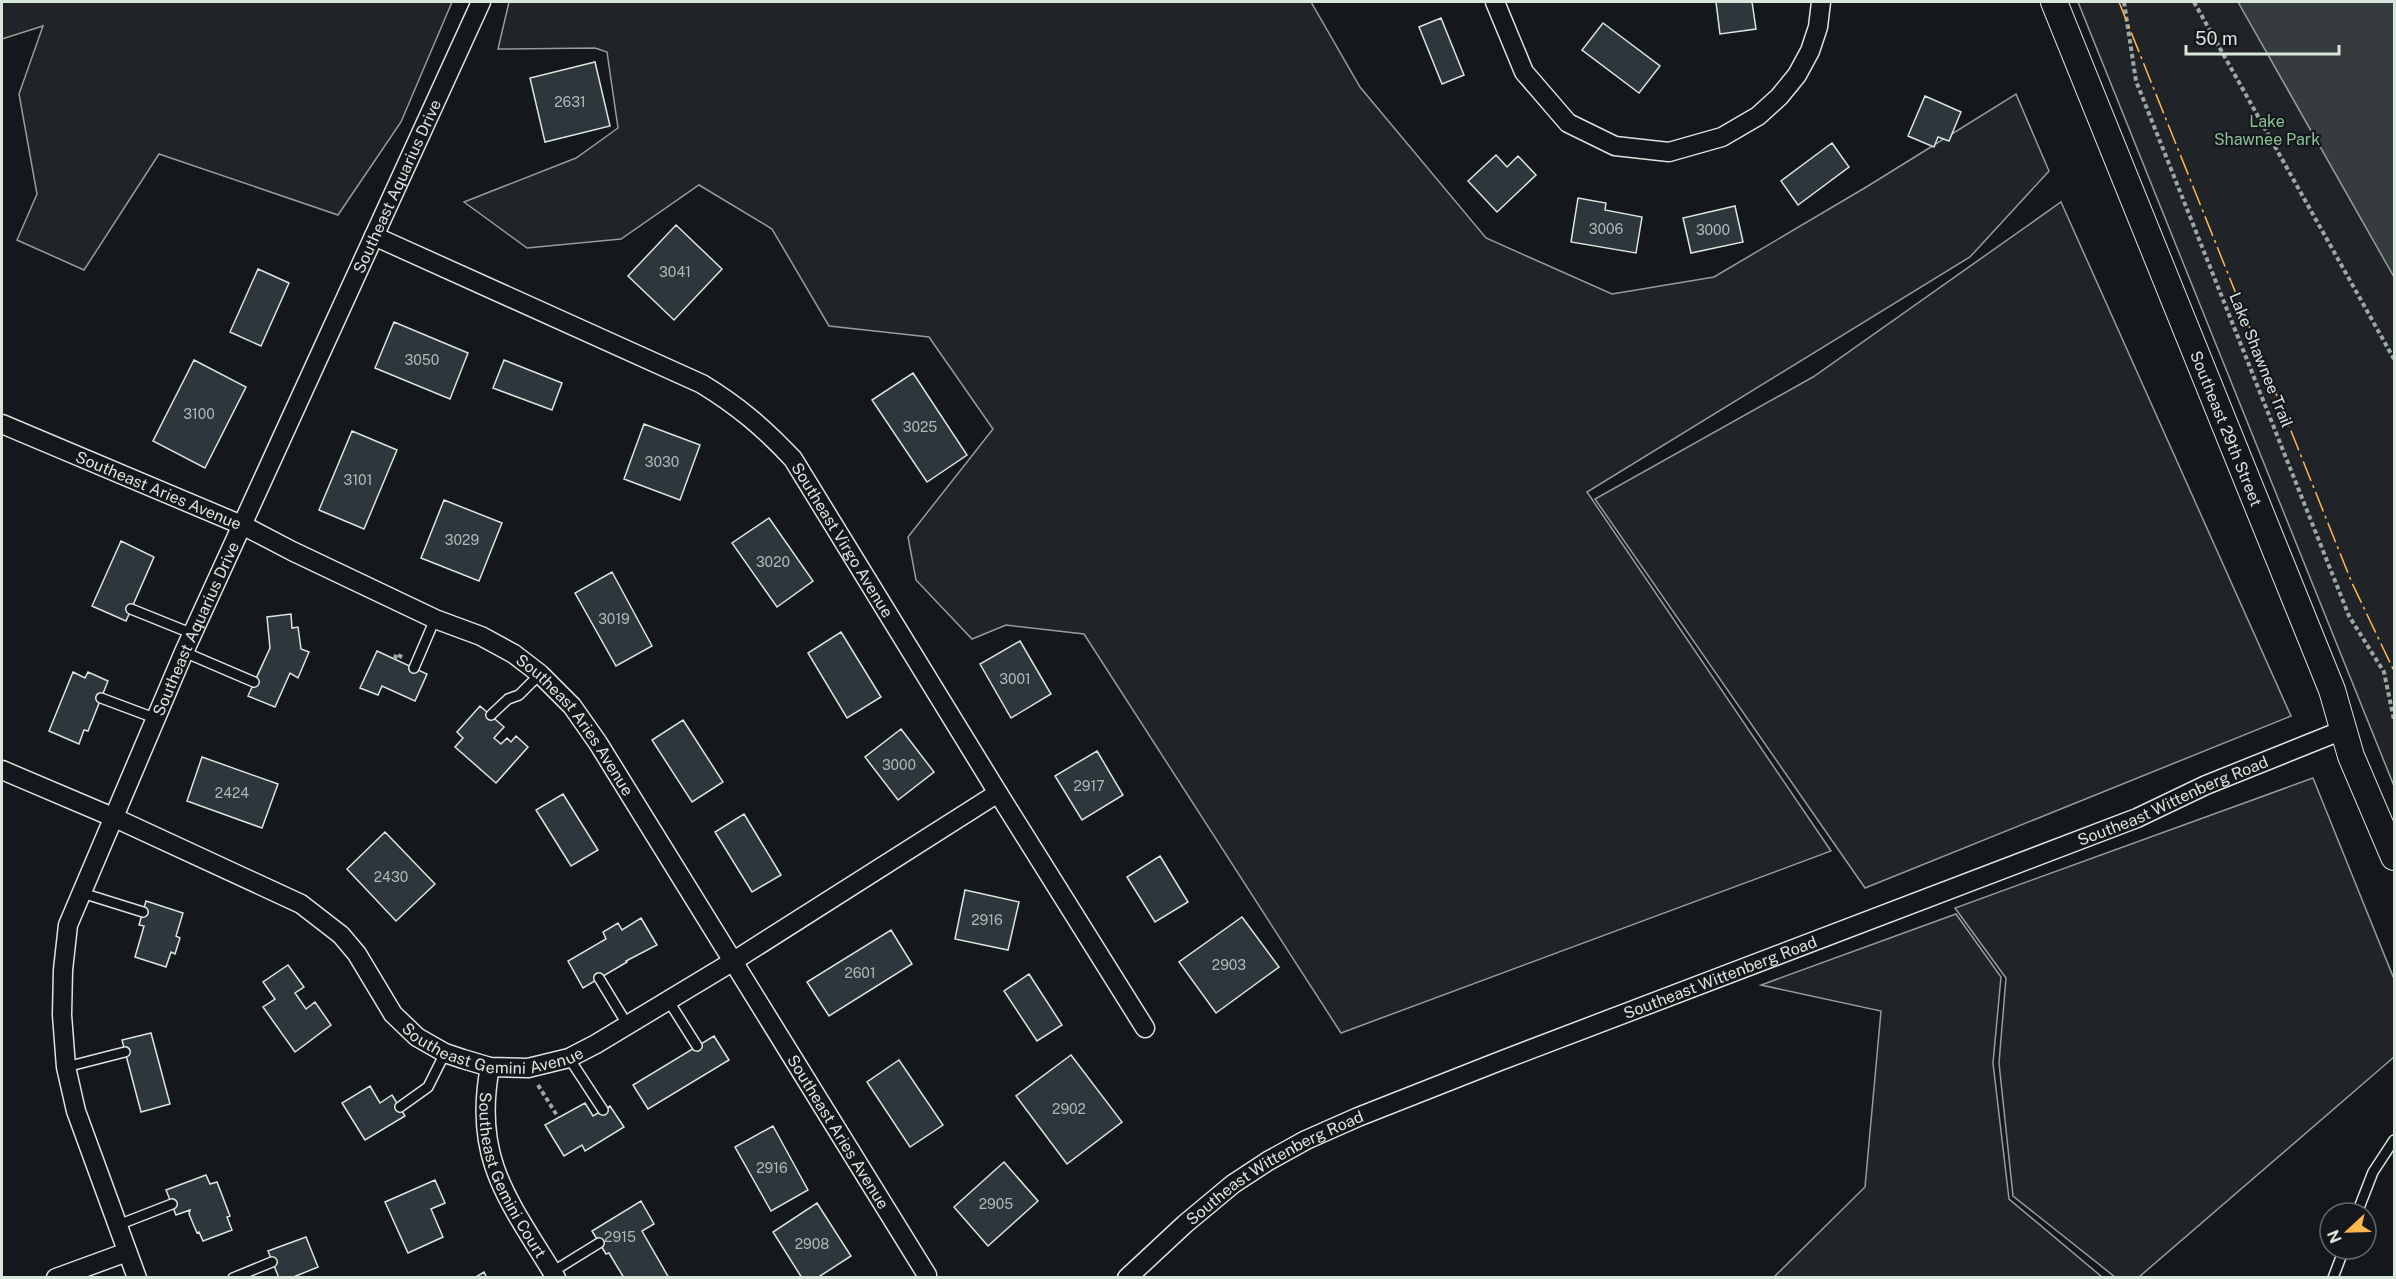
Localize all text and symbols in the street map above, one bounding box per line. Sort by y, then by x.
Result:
scale bar [2186,18,2339,56]
text: 50 m [2195,28,2238,49]
house number: 2631 [554,94,586,110]
street label: Southeast Aquarius Drive [349,96,445,276]
park label: Lake Shawnee Park [2214,112,2320,149]
house number: 3006 [1589,221,1623,237]
house number: 3000 [1696,222,1730,238]
house number: 3041 [659,264,691,280]
street label: Lake Shawnee Trail [2225,290,2297,430]
street label: Southeast 29th Street [2186,348,2266,509]
house number: 3050 [405,352,439,368]
house number: 3100 [183,406,215,422]
house number: 3025 [903,419,937,435]
street label: Southeast Aries Avenue [73,447,244,533]
house number: 3030 [645,454,679,470]
street label: Southeast Virgo Avenue [788,459,897,621]
house number: 3101 [344,472,372,488]
house number: 3029 [445,532,479,548]
street label: Southeast Aquarius Drive [148,538,243,719]
house number: 3020 [756,554,790,570]
house number: 3019 [598,611,630,627]
street label: Southeast Aries Avenue [512,650,638,799]
house number: 3001 [999,671,1031,687]
street label: Southeast Wittenberg Road [2075,752,2271,849]
house number: 3000 [882,757,916,773]
house number: 2917 [1073,778,1105,794]
house number: 2424 [215,785,249,801]
house number: 2430 [374,869,408,885]
house number: 2916 [971,912,1003,928]
street label: Southeast Wittenberg Road [1621,932,1819,1023]
house number: 2903 [1212,957,1246,973]
house number: 2601 [844,965,876,981]
street label: Southeast Gemini Avenue [398,1018,586,1078]
street label: Southeast Aries Avenue [784,1051,893,1212]
street label: Southeast Gemini Court [476,1091,551,1261]
house number: 2902 [1052,1101,1086,1117]
street label: Southeast Wittenberg Road [1182,1106,1366,1229]
house number: 2916 [756,1160,788,1176]
house number: 2905 [979,1196,1013,1212]
north arrow [2318,1201,2378,1261]
text: N [2323,1227,2346,1246]
house number: 2915 [604,1229,636,1245]
house number: 2908 [795,1236,829,1252]

